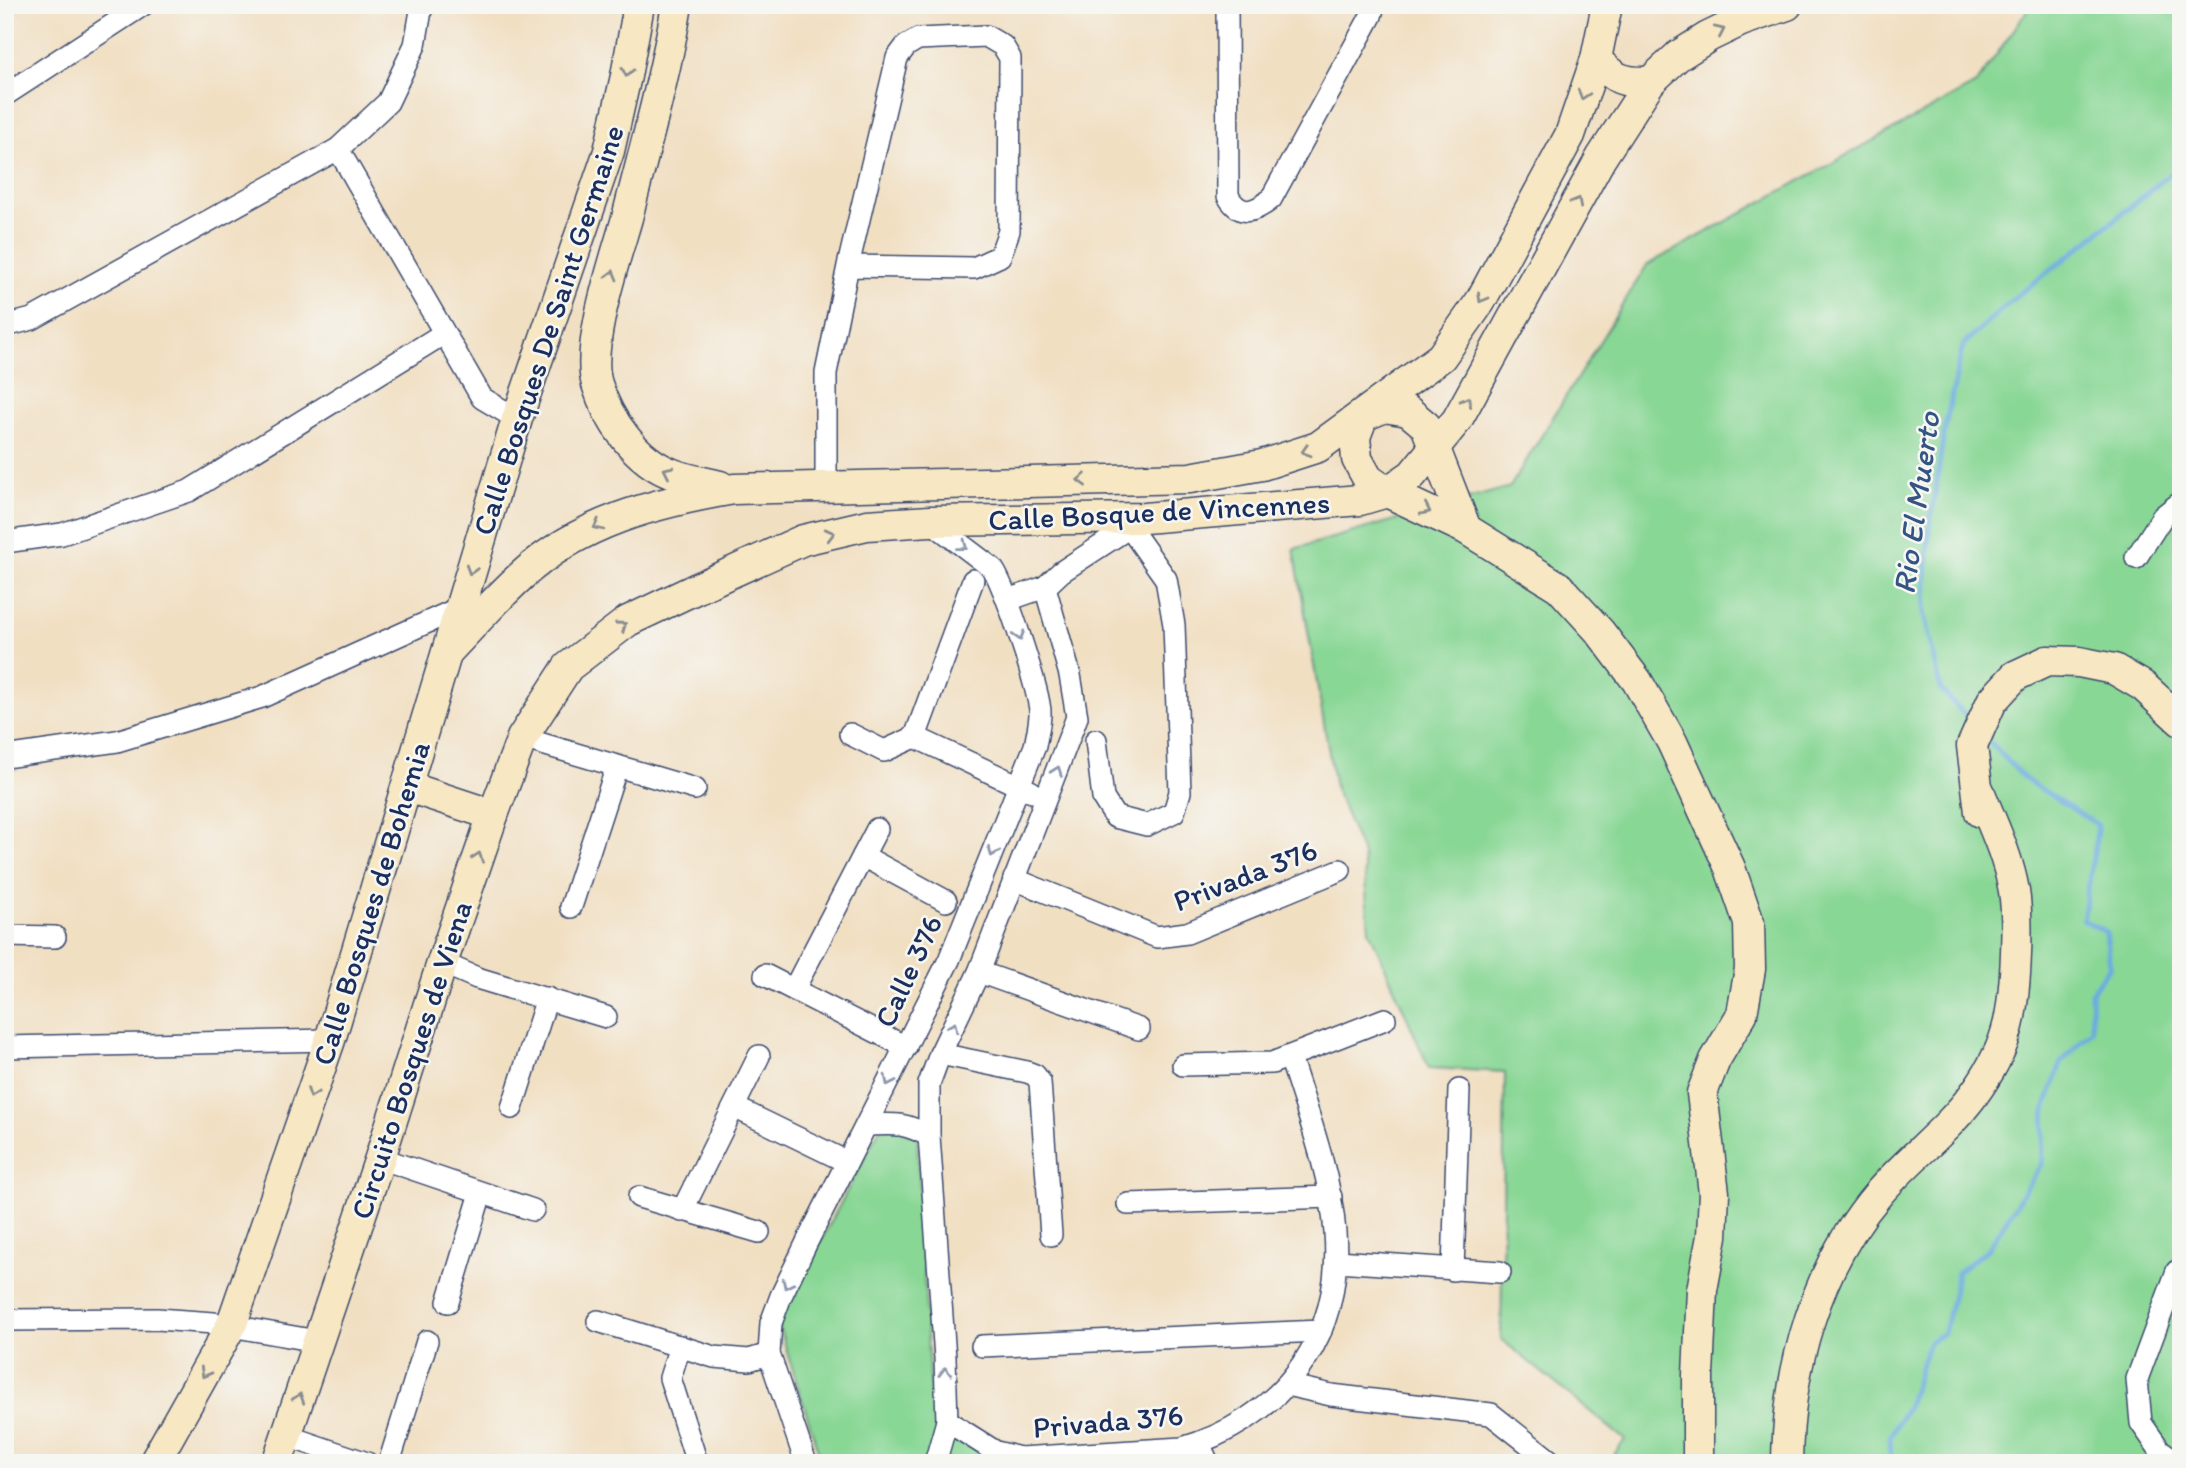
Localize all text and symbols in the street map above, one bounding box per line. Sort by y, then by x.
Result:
one-way arrow [1713,25,1725,39]
one-way arrow [620,66,635,78]
one-way arrow [1577,88,1591,100]
street label: Calle Bosques De Saint Germaine [464,120,632,540]
one-way arrow [1569,197,1582,209]
one-way arrow [604,269,618,281]
one-way arrow [1477,291,1490,303]
one-way arrow [1459,396,1472,409]
water label: Rio El Muerto [1884,408,1948,596]
one-way arrow [1300,443,1312,458]
one-way arrow [663,465,675,479]
one-way arrow [1076,472,1086,488]
street label: Calle Bosque de Vincennes [987,484,1331,538]
one-way arrow [1419,502,1432,516]
one-way arrow [593,518,605,532]
one-way arrow [823,528,835,542]
one-way arrow [955,537,968,550]
one-way arrow [465,563,479,575]
one-way arrow [614,622,627,634]
one-way arrow [1010,629,1025,641]
street label: Calle Bosques de Bohemia [304,736,438,1070]
one-way arrow [1049,766,1063,778]
street label: Privada 376 [1168,831,1322,919]
one-way arrow [988,845,1002,857]
one-way arrow [470,851,484,863]
street label: Circuito Bosques de Viena [342,896,480,1224]
street label: Calle 376 [866,909,950,1033]
one-way arrow [944,1022,958,1034]
one-way arrow [883,1074,897,1086]
one-way arrow [306,1086,320,1098]
one-way arrow [781,1277,795,1289]
one-way arrow [200,1366,213,1378]
one-way arrow [938,1366,953,1377]
one-way arrow [291,1392,305,1405]
street label: Privada 376 [1031,1396,1185,1446]

